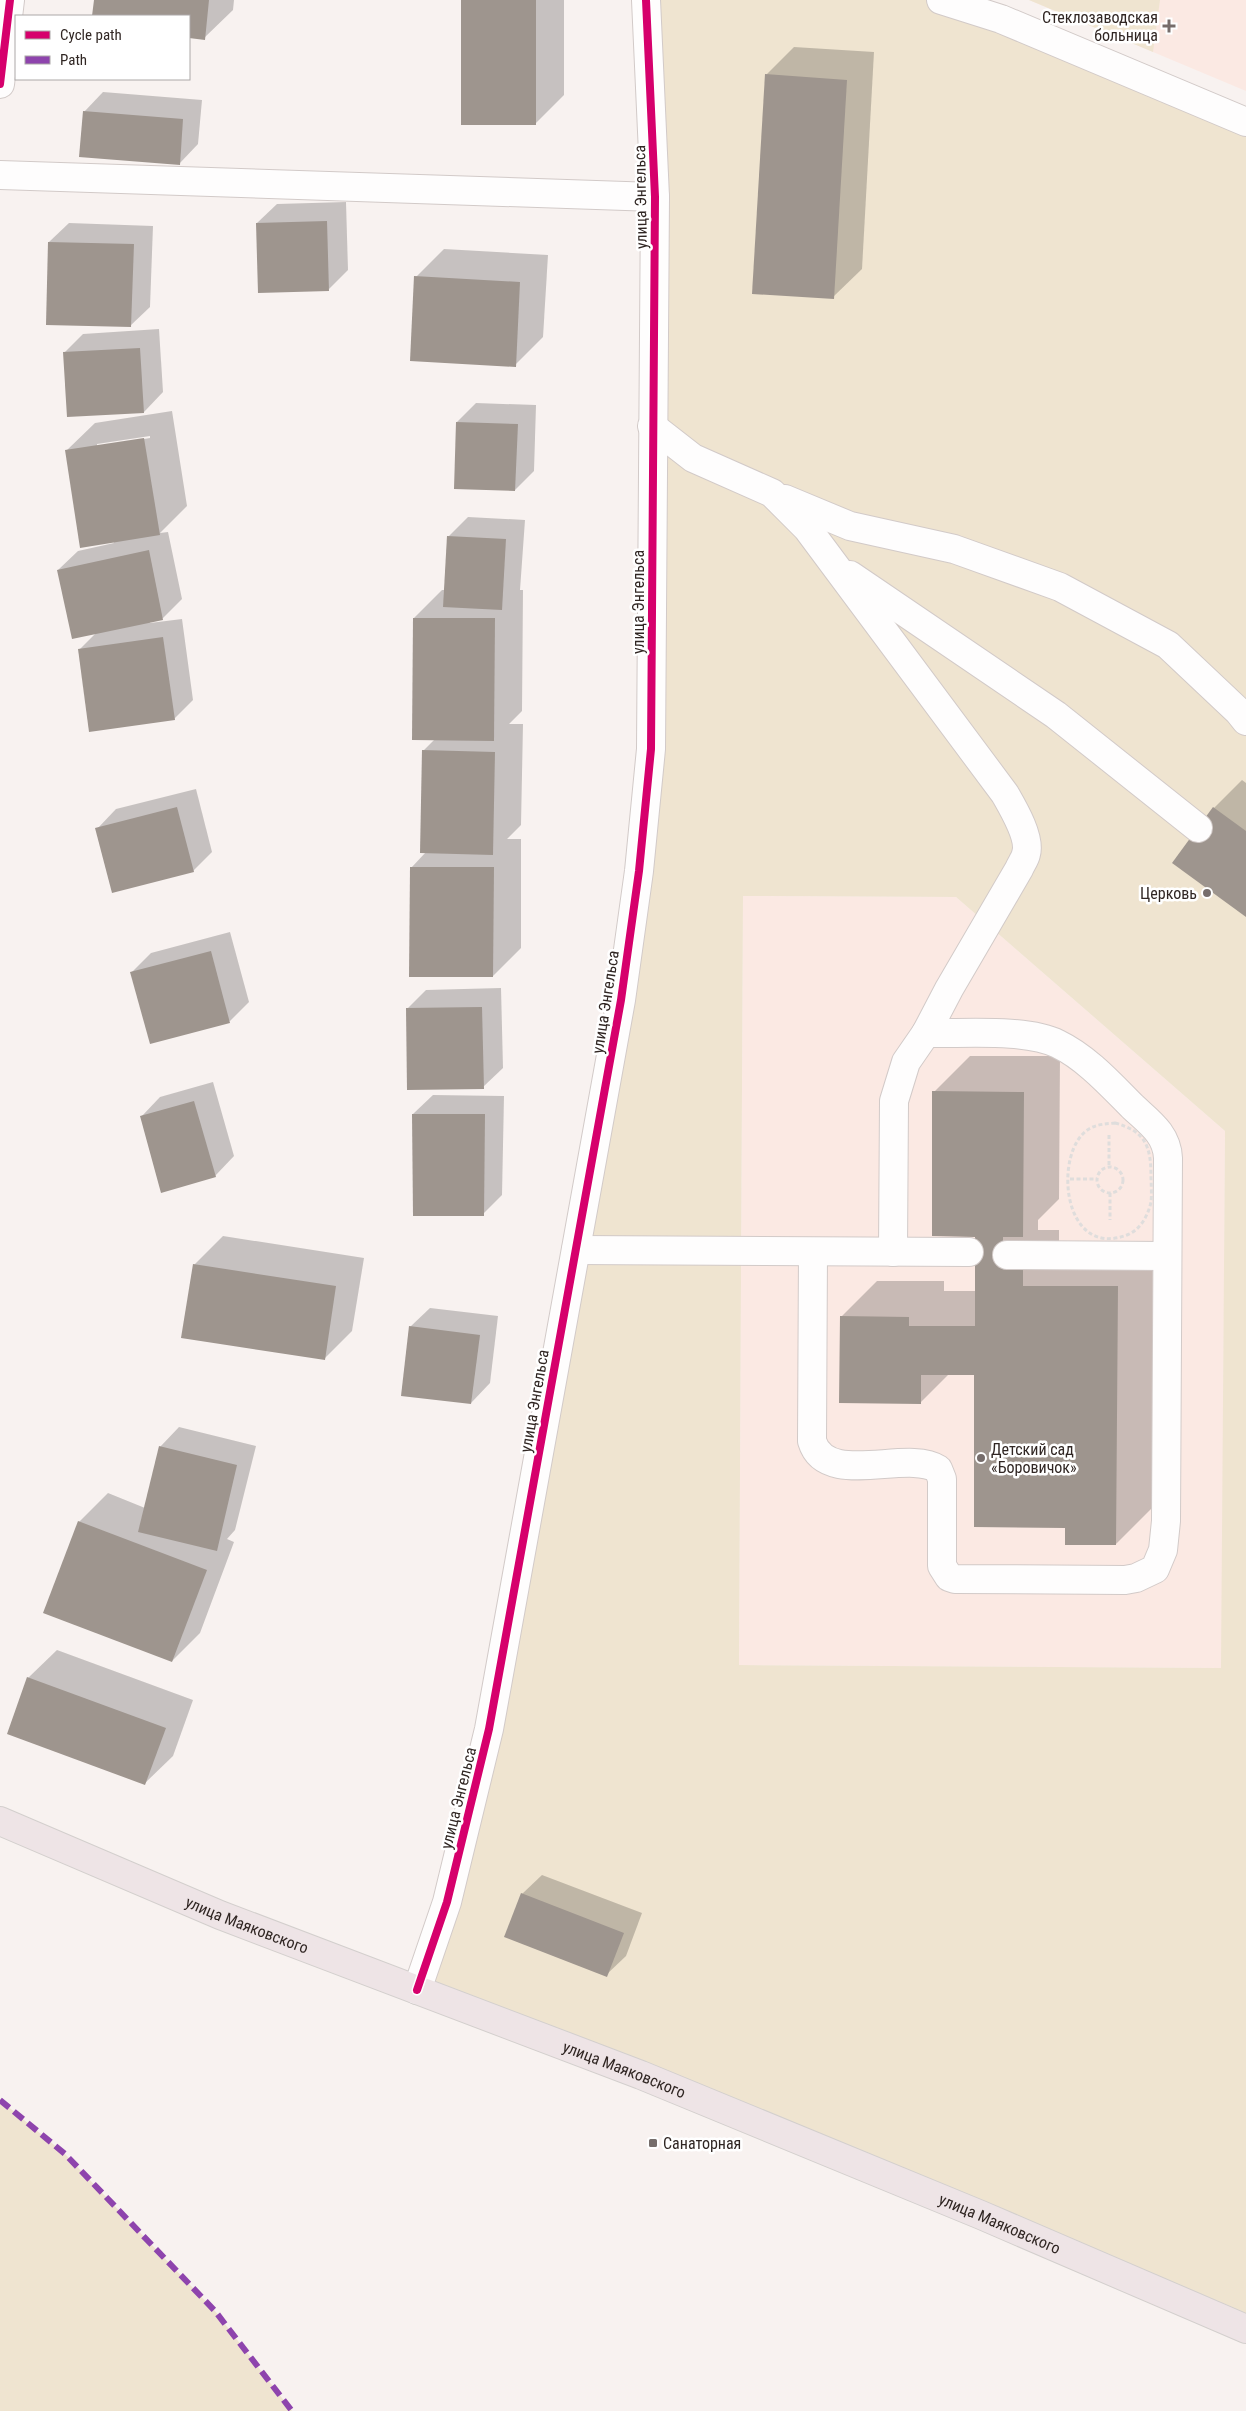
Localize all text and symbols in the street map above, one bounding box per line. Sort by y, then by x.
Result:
place label: Стеклозаводская больница [1042,8,1158,45]
legend [15,15,190,80]
marker: Стеклозаводская больница [1162,19,1176,33]
text: Cycle path [60,26,122,44]
text: Path [60,51,87,69]
street label: улица Энгельса [630,145,651,249]
street label: улица Энгельса [629,550,648,654]
place label: Церковь [1140,884,1197,903]
marker: Церковь [1201,887,1213,899]
street label: улица Энгельса [588,949,623,1055]
street label: улица Энгельса [516,1348,553,1454]
place label: Детский сад «Боровичок» [991,1440,1077,1477]
marker: Детский сад «Боровичок» [975,1452,987,1464]
street label: улица Энгельса [437,1745,480,1851]
street label: улица Маяковского [183,1892,311,1958]
street label: улица Маяковского [560,2037,688,2102]
place label: Санаторная [663,2134,741,2153]
marker: Санаторная [647,2137,659,2149]
street label: улица Маяковского [936,2190,1063,2258]

